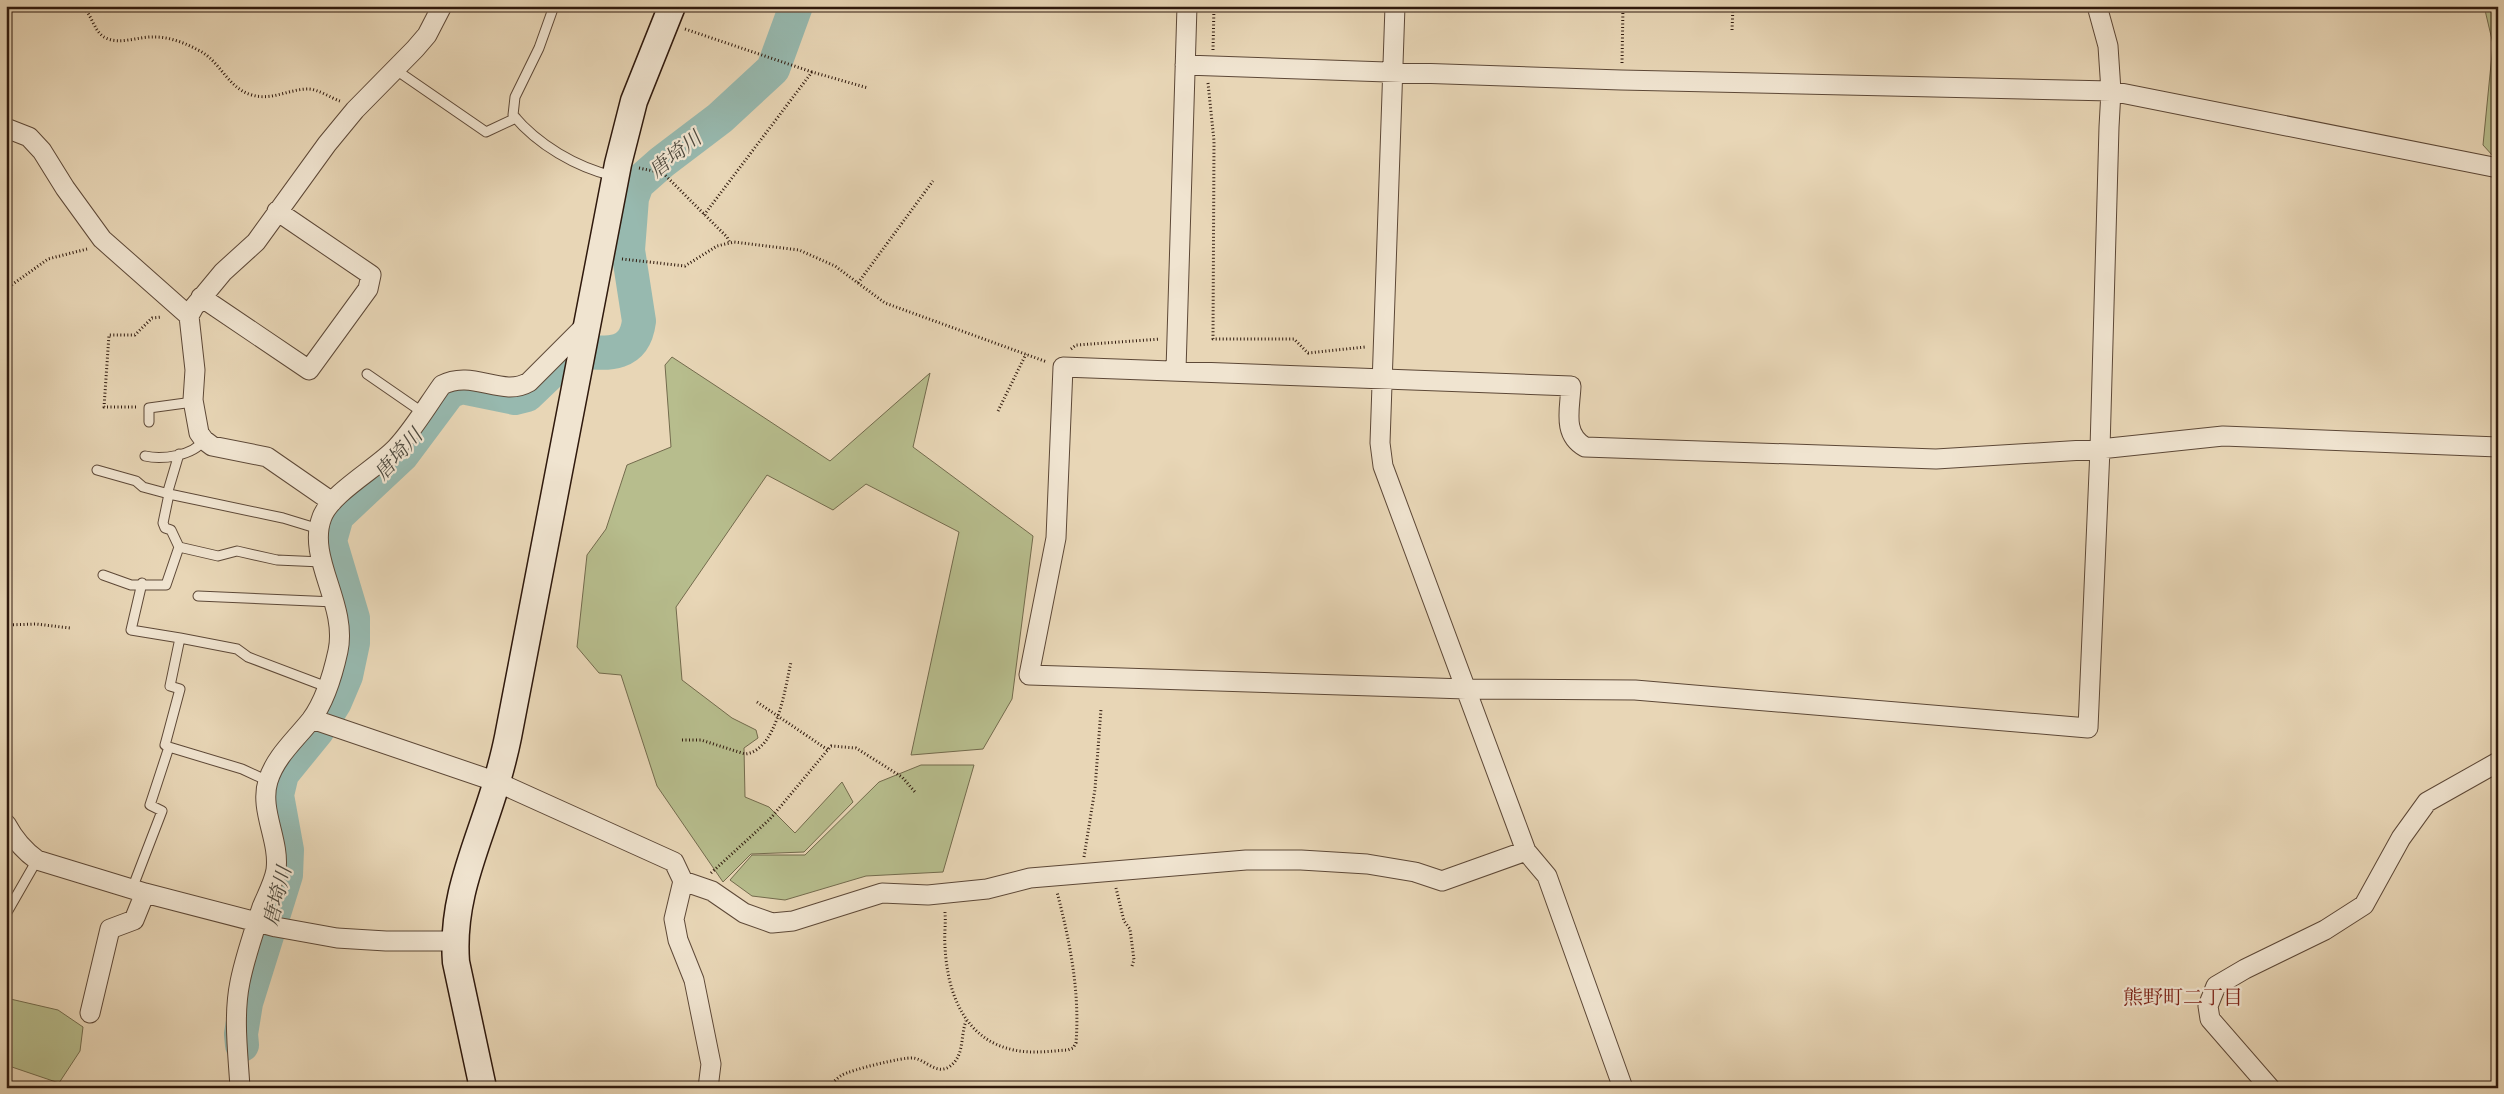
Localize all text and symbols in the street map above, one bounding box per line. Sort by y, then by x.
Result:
water label: 唐埼川 [644,125,710,185]
water label: 唐埼川 [369,422,431,487]
water label: 唐埼川 [258,862,300,929]
district label: 熊野町二丁目 [2123,985,2243,1013]

